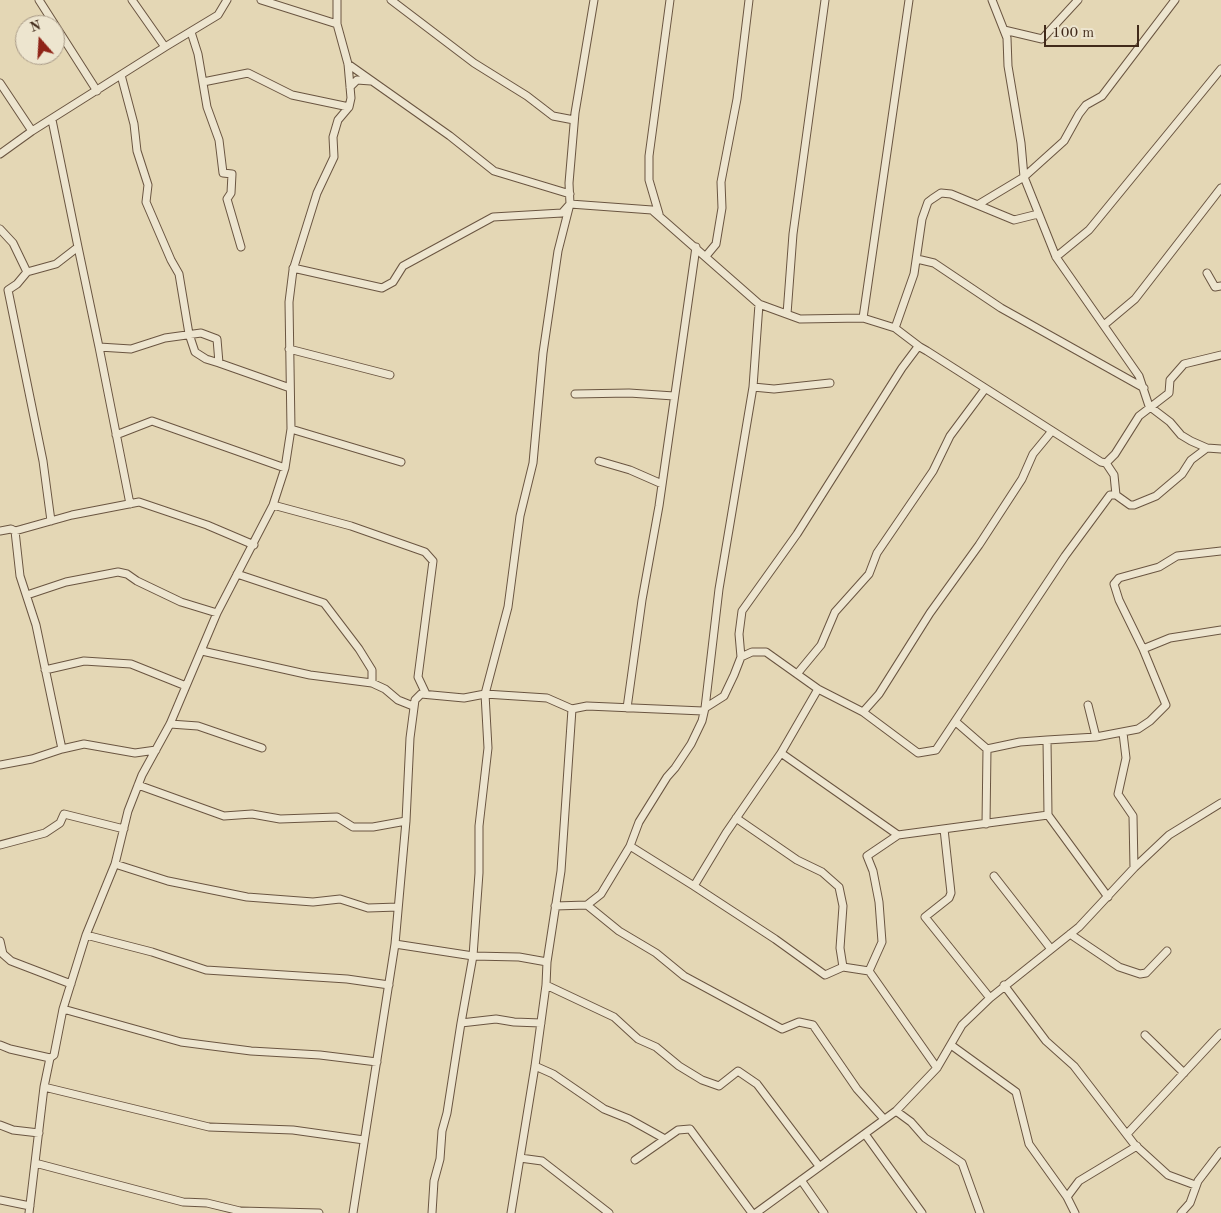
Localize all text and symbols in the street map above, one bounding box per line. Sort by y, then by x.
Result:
north arrow [15,15,65,65]
scale bar [1046,15,1141,47]
text: N [28,18,43,35]
text: 100 m [1052,26,1094,41]

